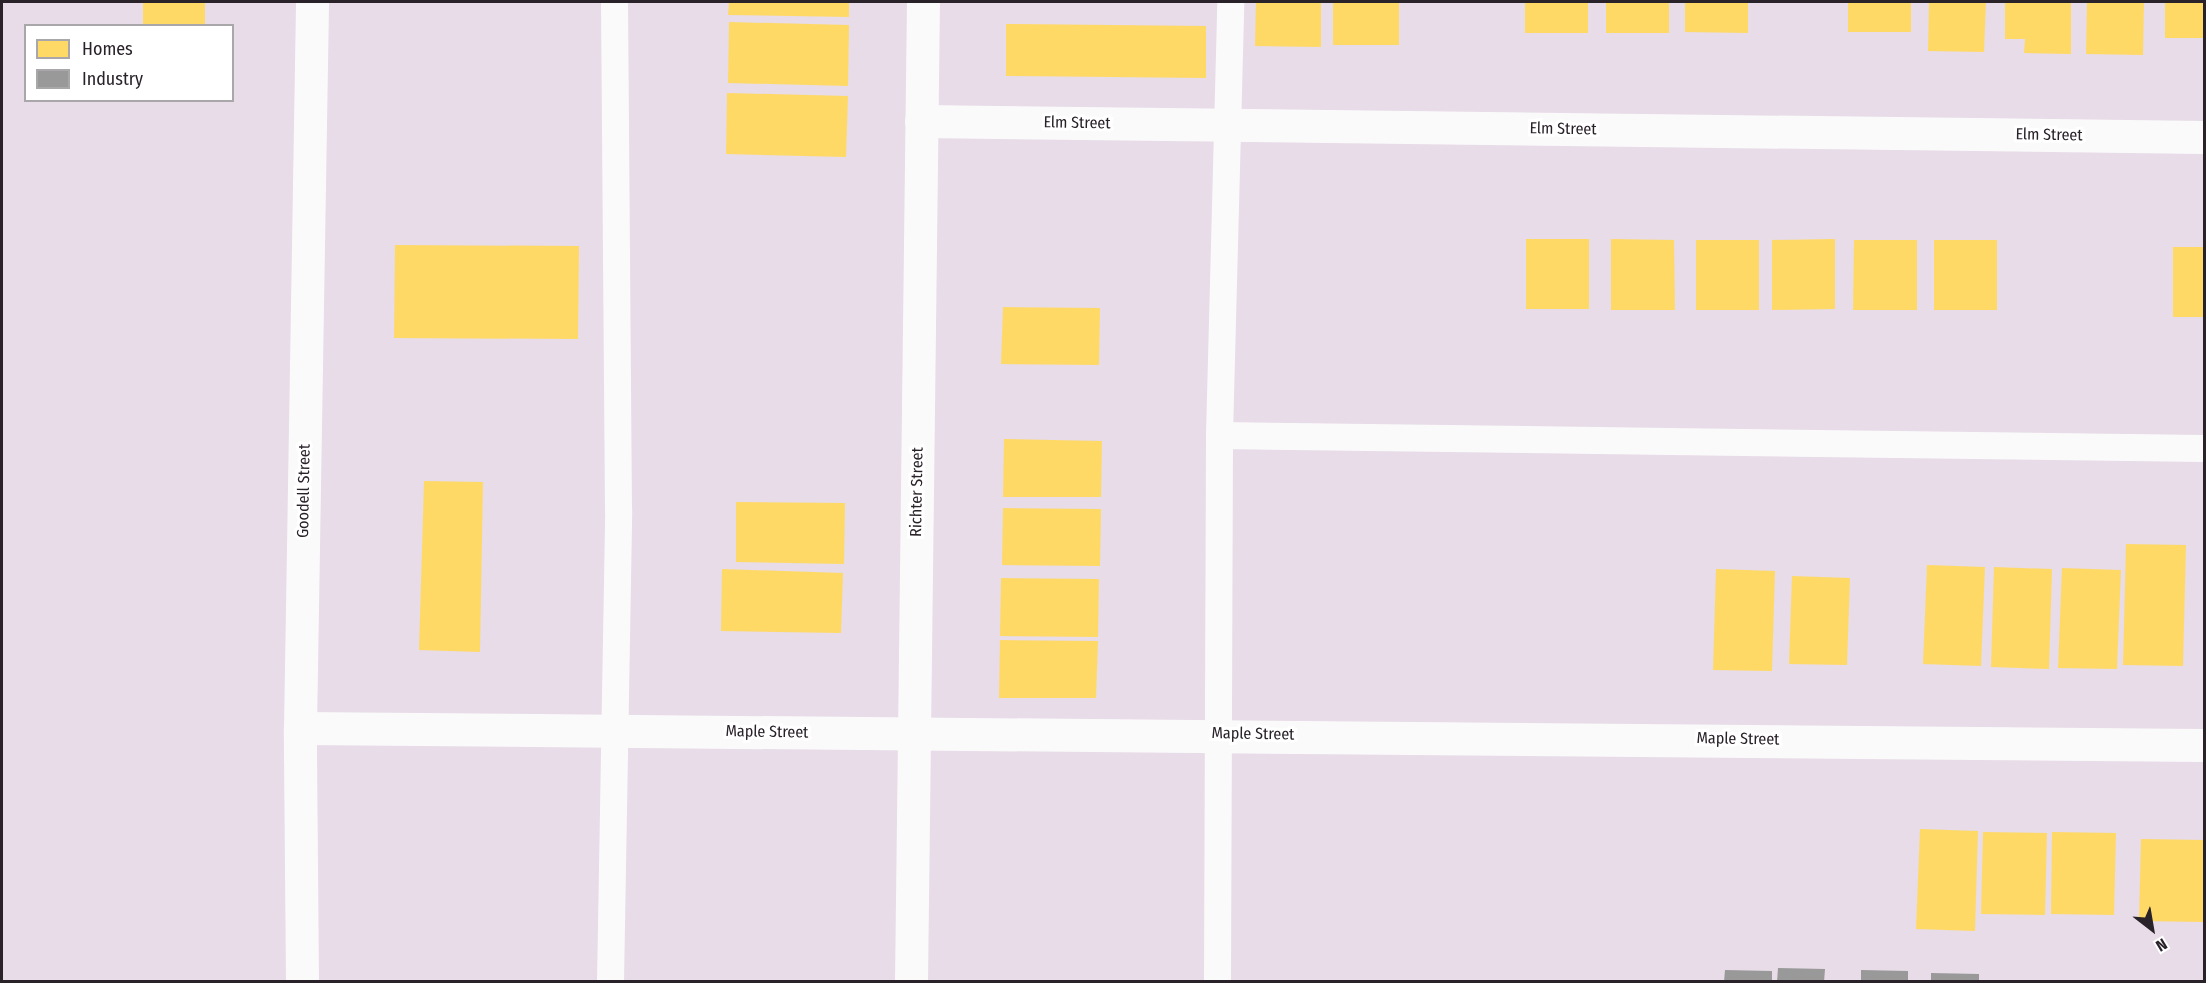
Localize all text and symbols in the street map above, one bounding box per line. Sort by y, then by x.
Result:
legend [24,24,234,102]
text: Homes [82,38,133,60]
text: Industry [82,68,143,90]
street label: Elm Street [1043,113,1111,133]
street label: Elm Street [1529,119,1597,139]
street label: Elm Street [2015,125,2083,145]
street label: Goodell Street [294,444,314,538]
street label: Richter Street [907,447,927,537]
street label: Maple Street [725,722,809,742]
street label: Maple Street [1211,724,1295,744]
street label: Maple Street [1696,729,1780,749]
north arrow [2122,899,2182,959]
text: N [2153,934,2171,955]

